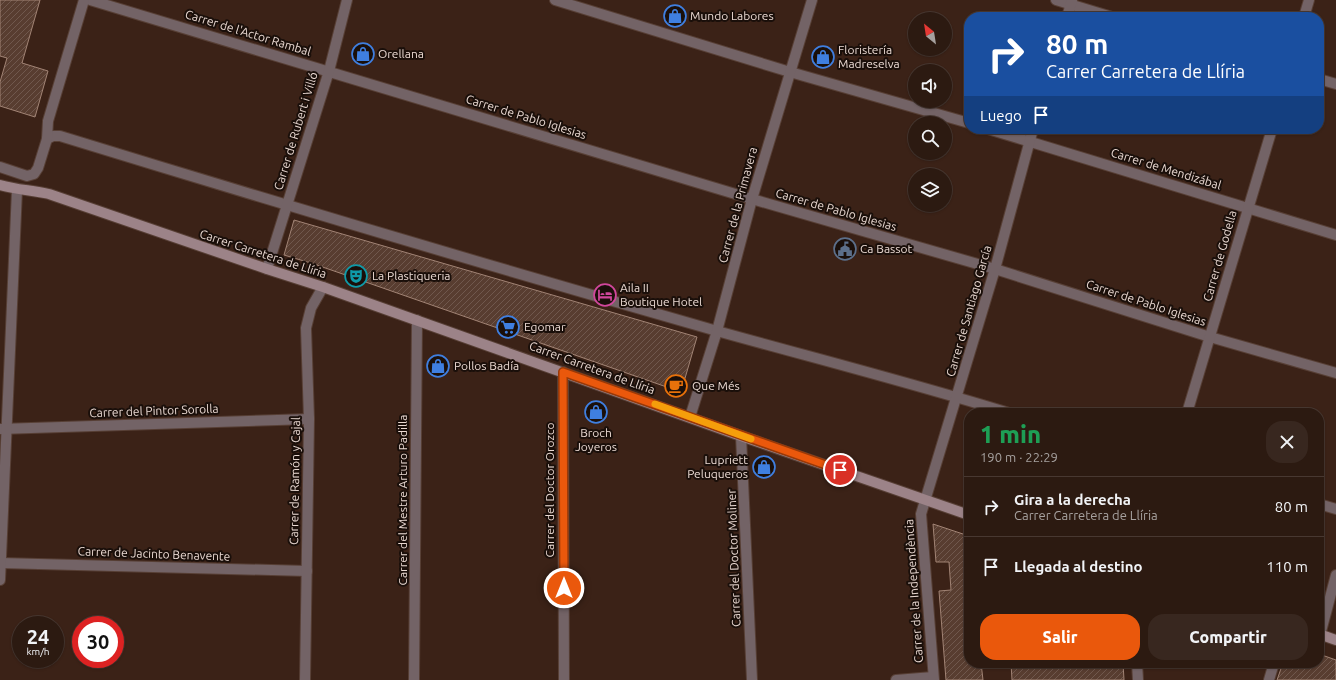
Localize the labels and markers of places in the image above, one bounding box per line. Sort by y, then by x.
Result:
shop icon: Mundo Labores [662,3,688,29]
place label: Mundo Labores [690,9,774,22]
shop icon: Orellana [350,41,376,67]
place label: Floristería Madreselva [838,43,900,70]
shop icon: Floristería Madreselva [810,44,836,70]
place label: Orellana [378,47,424,60]
public building icon: Ca Bassot [832,236,858,262]
place label: Ca Bassot [860,242,913,255]
theatre icon: La Plastiqueria [343,263,369,289]
place label: La Plastiqueria [372,269,451,282]
place label: Aila II Boutique Hotel [620,281,702,308]
hotel icon: Aila II Boutique Hotel [592,282,618,308]
supermarket icon: Egomar [495,314,521,340]
place label: Egomar [524,320,566,333]
shop icon: Pollos Badía [425,353,451,379]
place label: Pollos Badía [454,359,519,372]
cafe icon: Que Més [663,373,689,399]
place label: Que Més [692,379,740,392]
shop icon: Broch Joyeros [583,399,609,425]
place label: Broch Joyeros [575,426,617,453]
place label: Lupriett Peluqueros [687,453,748,480]
pin [823,453,857,487]
shop icon: Lupriett Peluqueros [751,454,777,480]

